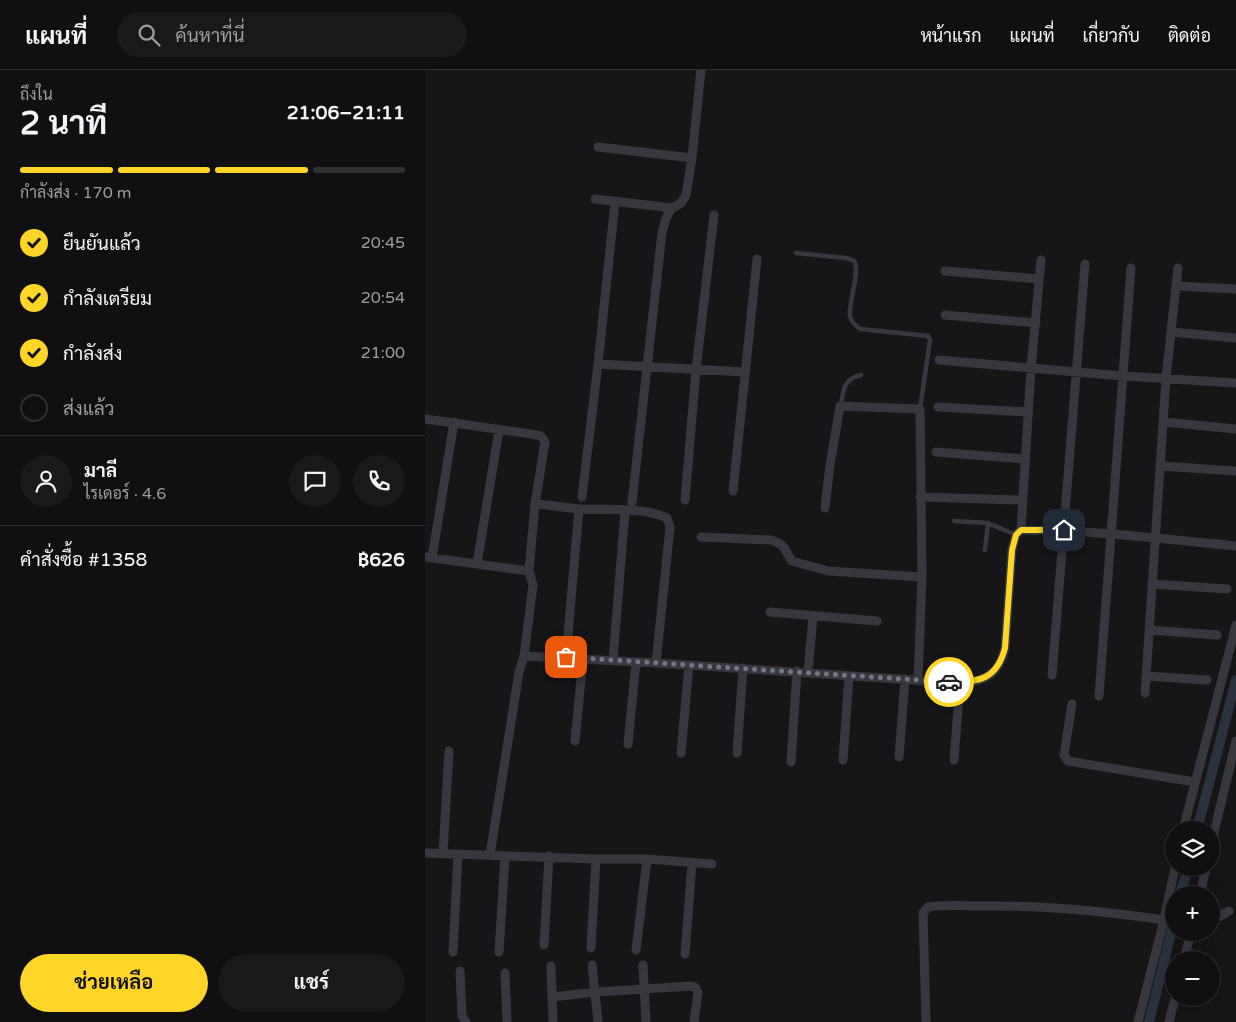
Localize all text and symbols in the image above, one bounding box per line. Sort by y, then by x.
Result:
search box [117,12,467,57]
icon: search [135,21,163,49]
text: แผนที่ [25,22,87,51]
text: ค้นหาที่นี่ [175,25,245,47]
text: หน้าแรก [920,25,982,47]
text: แผนที่ [1010,25,1054,47]
text: เกี่ยวกับ [1082,25,1140,47]
text: ติดต่อ [1168,25,1211,47]
text: ถึงใน [20,85,53,105]
text: 21:06–21:11 [287,102,405,124]
text: 2 นาที [20,105,107,143]
text: กำลังส่ง · 170 m [20,183,132,203]
icon: check [20,229,48,257]
text: ยืนยันแล้ว [63,233,141,255]
text: 20:45 [361,233,405,253]
icon: check [20,284,48,312]
text: กำลังเตรียม [63,288,152,310]
text: 20:54 [361,288,405,308]
icon: check [20,339,48,367]
text: กำลังส่ง [63,343,122,365]
text: 21:00 [361,343,405,363]
text: ส่งแล้ว [63,398,114,420]
button: person [20,455,72,507]
button: chat [289,455,341,507]
button: phone [353,455,405,507]
text: มาลี [84,460,117,482]
text: ไรเดอร์ · 4.6 [84,484,166,504]
pin [1043,509,1085,551]
icon: home [1050,516,1078,544]
text: คำสั่งซื้อ #1358 [20,549,147,571]
text: ฿626 [358,549,405,571]
pin [545,636,587,678]
icon: bag [552,643,580,671]
courier [924,657,974,707]
icon: car [935,668,963,696]
map controls [1165,821,1220,1006]
button: layers [1165,821,1220,876]
button: + [1165,886,1220,941]
button: − [1165,951,1220,1006]
button: ช่วยเหลือ [20,954,208,1012]
button: แชร์ [218,954,405,1012]

